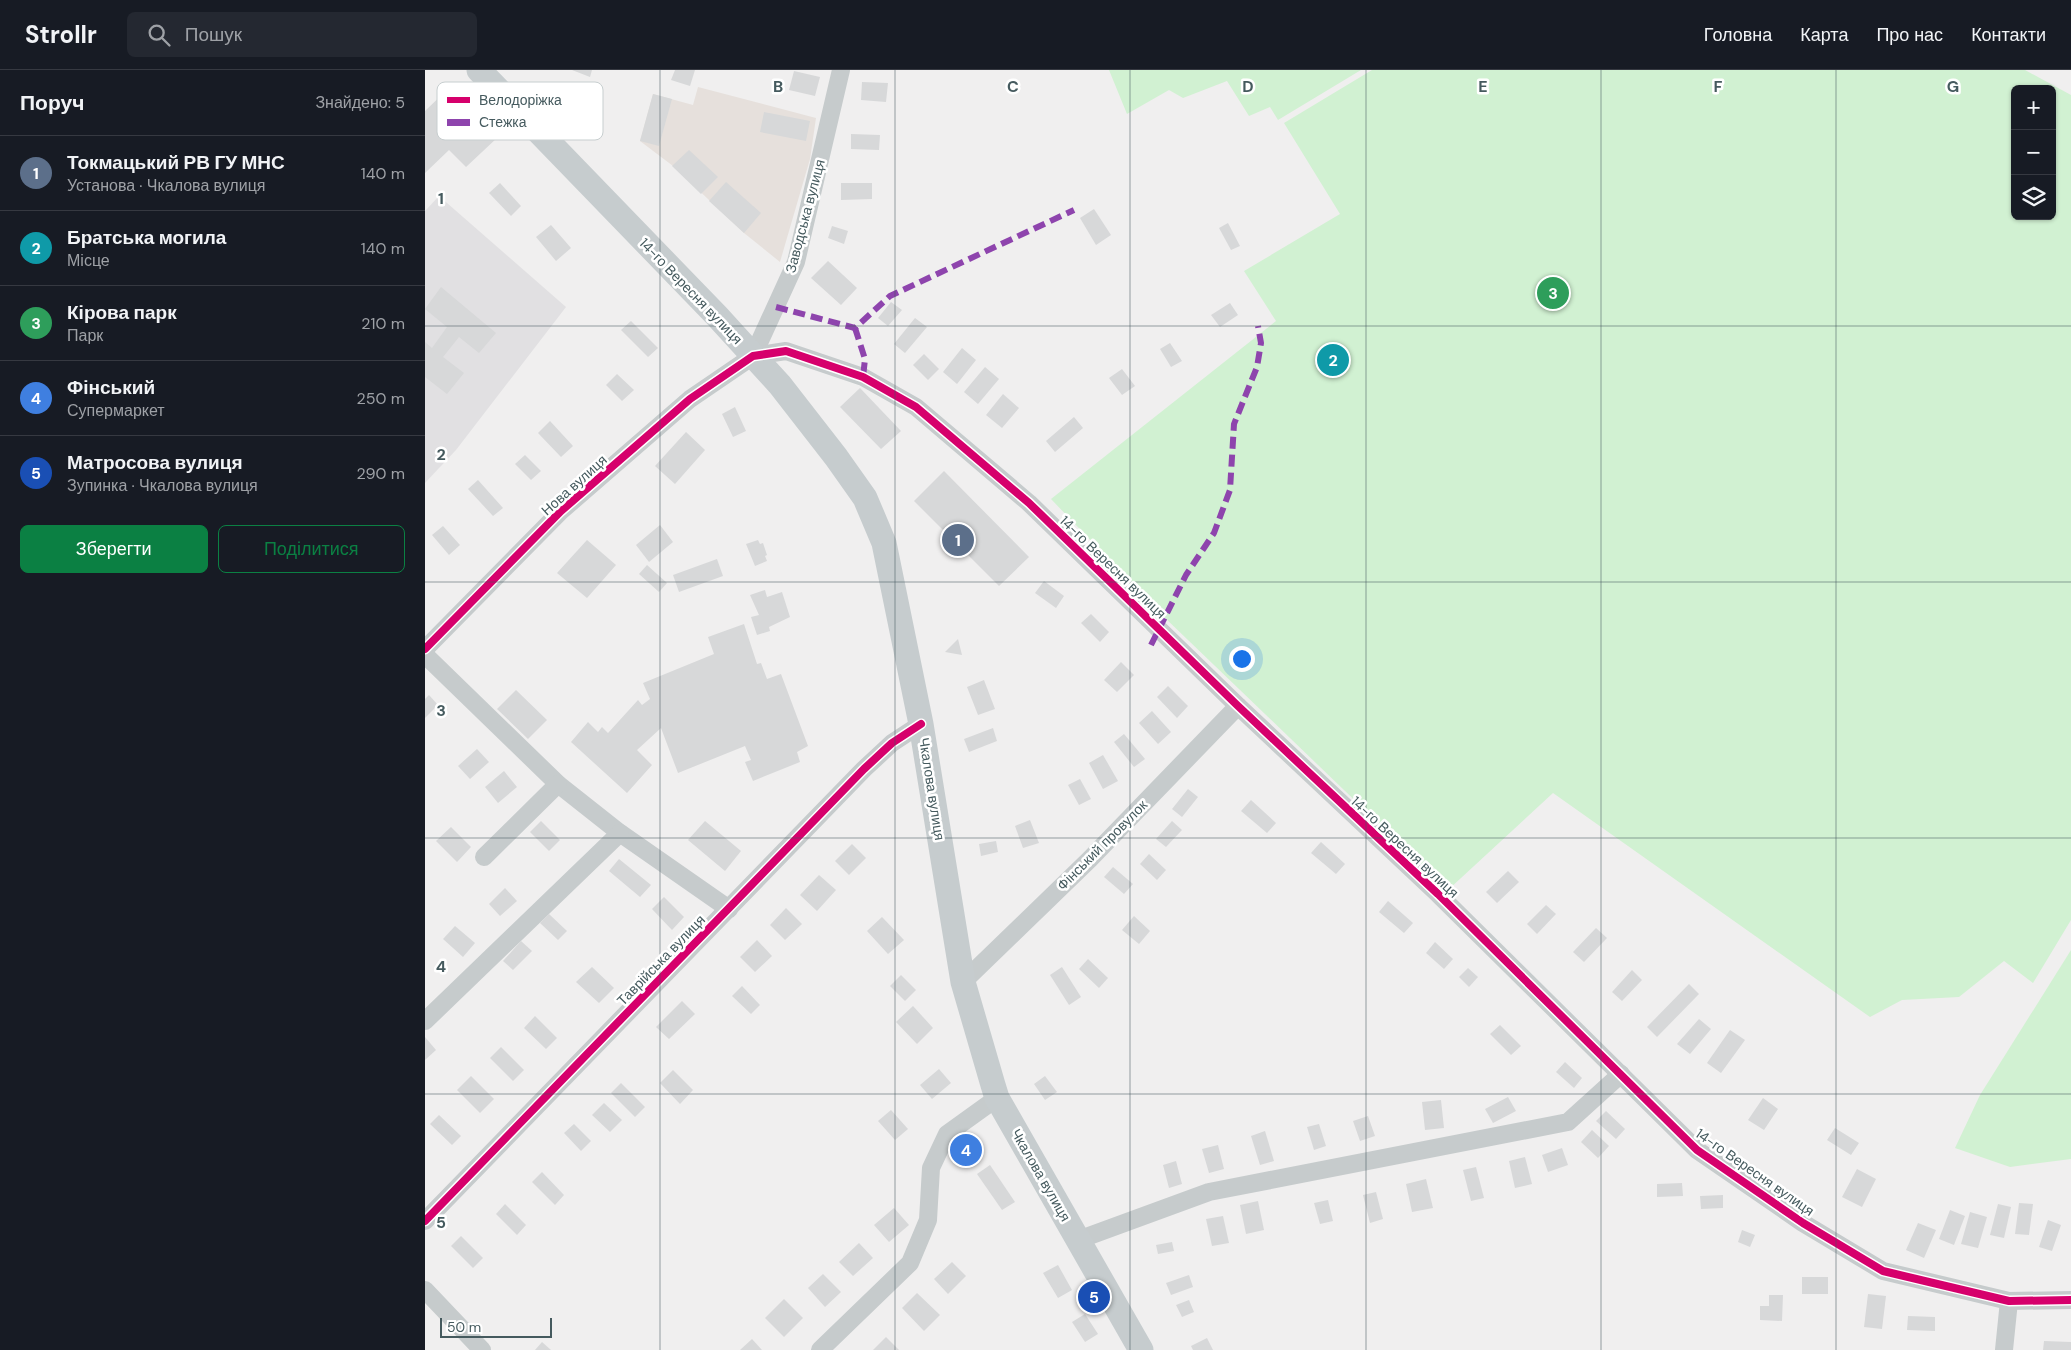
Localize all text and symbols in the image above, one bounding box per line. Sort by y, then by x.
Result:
search box [127,12,477,57]
text: Strollr [25,19,97,50]
icon: search [145,21,173,49]
text: Пошук [185,22,242,47]
text: Головна [1704,23,1772,47]
text: Карта [1800,23,1848,47]
text: Про нас [1876,23,1943,47]
text: Контакти [1971,23,2046,47]
text: B [773,76,783,97]
text: C [1007,76,1019,97]
text: D [1242,76,1254,97]
text: E [1478,76,1488,97]
text: F [1714,76,1723,97]
text: G [1947,76,1959,97]
legend [437,82,603,140]
map controls [2011,85,2056,220]
button: + [2011,85,2056,130]
text: Поруч [20,89,84,117]
text: Велодоріжка [479,91,562,109]
text: Знайдено: 5 [315,92,405,113]
text: Стежка [479,113,527,131]
button: − [2011,130,2056,175]
text: Токмацький РВ ГУ МНС [67,150,285,175]
street label: Заводська вулиця [781,157,829,275]
text: 1 [33,163,39,184]
text: 140 m [361,163,405,184]
text: Установа · Чкалова вулиця [67,175,265,196]
button: layers [2011,175,2056,220]
text: 1 [438,188,444,209]
text: Братська могила [67,225,226,250]
street label: 14-го Вересня вулиця [636,234,746,348]
text: 2 [31,238,41,259]
text: 140 m [361,238,405,259]
text: Місце [67,250,110,271]
pin: 3 [1537,274,1569,312]
text: Кірова парк [67,300,177,325]
text: 3 [31,313,41,334]
text: 210 m [361,313,405,334]
text: Парк [67,325,103,346]
pin: 2 [1317,341,1349,379]
text: Фінський [67,375,155,400]
text: 4 [31,388,41,409]
text: 250 m [357,388,405,409]
text: Супермаркет [67,400,165,421]
text: 2 [436,444,446,465]
text: Матросова вулиця [67,450,243,475]
street label: Нова вулиця [537,451,611,519]
text: 5 [31,463,41,484]
text: 290 m [356,463,405,484]
text: Зупинка · Чкалова вулиця [67,475,258,496]
street label: 14-го Вересня вулиця [1056,512,1170,622]
pin: 1 [942,521,974,559]
button: Зберегти [20,525,208,573]
button: Поділитися [218,525,405,573]
your location [1229,646,1255,672]
text: 3 [436,700,446,721]
street label: Чкалова вулиця [915,736,949,842]
street label: 14-го Вересня вулиця [1347,792,1463,902]
street label: Фінський провулок [1053,795,1152,894]
street label: Таврійська вулиця [613,911,709,1009]
text: 4 [436,956,446,977]
street label: 14-го Вересня вулиця [1692,1124,1818,1220]
street label: Чкалова вулиця [1007,1126,1075,1224]
pin: 4 [950,1131,982,1169]
text: 5 [436,1212,446,1233]
pin: 5 [1078,1278,1110,1316]
scale bar [440,1315,553,1338]
text: 50 m [447,1318,481,1336]

